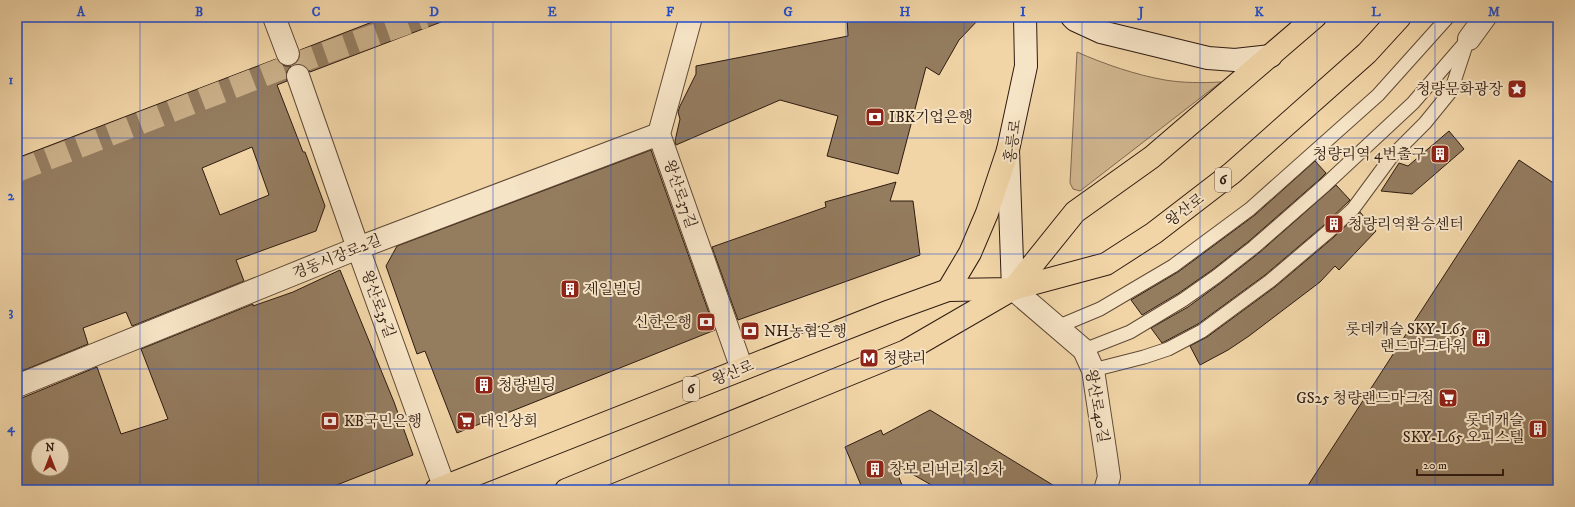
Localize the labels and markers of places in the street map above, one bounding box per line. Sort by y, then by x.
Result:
place icon: 청량문화광장 [1506,78,1528,100]
place label: 청량문화광장 [1416,80,1503,99]
bank icon: IBK기업은행 [864,106,886,128]
place label: IBK기업은행 [889,108,973,127]
building icon: 청량리역 4번출구 [1429,143,1451,165]
place label: 청량리역 4번출구 [1313,145,1426,164]
building icon: 청량리역환승센터 [1323,213,1345,235]
place label: 청량리역환승센터 [1348,215,1464,234]
building icon: 제일빌딩 [559,278,581,300]
place label: 제일빌딩 [584,280,642,299]
bank icon: 신한은행 [695,311,717,333]
place label: 신한은행 [634,313,692,332]
bank icon: NH농협은행 [739,320,761,342]
place label: 롯데캐슬 SKY-L65 랜드마크타워 [1346,320,1468,356]
place label: NH농협은행 [764,322,847,341]
building icon: 롯데캐슬 SKY-L65 랜드마크타워 [1470,327,1492,349]
metro station icon: 청량리 [858,347,880,369]
place label: 청량리 [883,349,926,368]
building icon: 청량빌딩 [473,374,495,396]
place label: 청량빌딩 [498,376,556,395]
supermarket icon: GS25 청량랜드마크점 [1437,387,1459,409]
place label: GS25 청량랜드마크점 [1296,389,1434,408]
bank icon: KB국민은행 [319,410,341,432]
supermarket icon: 대인상회 [455,410,477,432]
place label: 롯데캐슬 SKY-L65 오피스텔 [1403,411,1525,447]
place label: KB국민은행 [344,412,422,431]
place label: 대인상회 [480,412,538,431]
building icon: 롯데캐슬 SKY-L65 오피스텔 [1527,418,1549,440]
building icon: 창보 리버리치 2차 [864,458,886,480]
place label: 창보 리버리치 2차 [889,460,1005,479]

